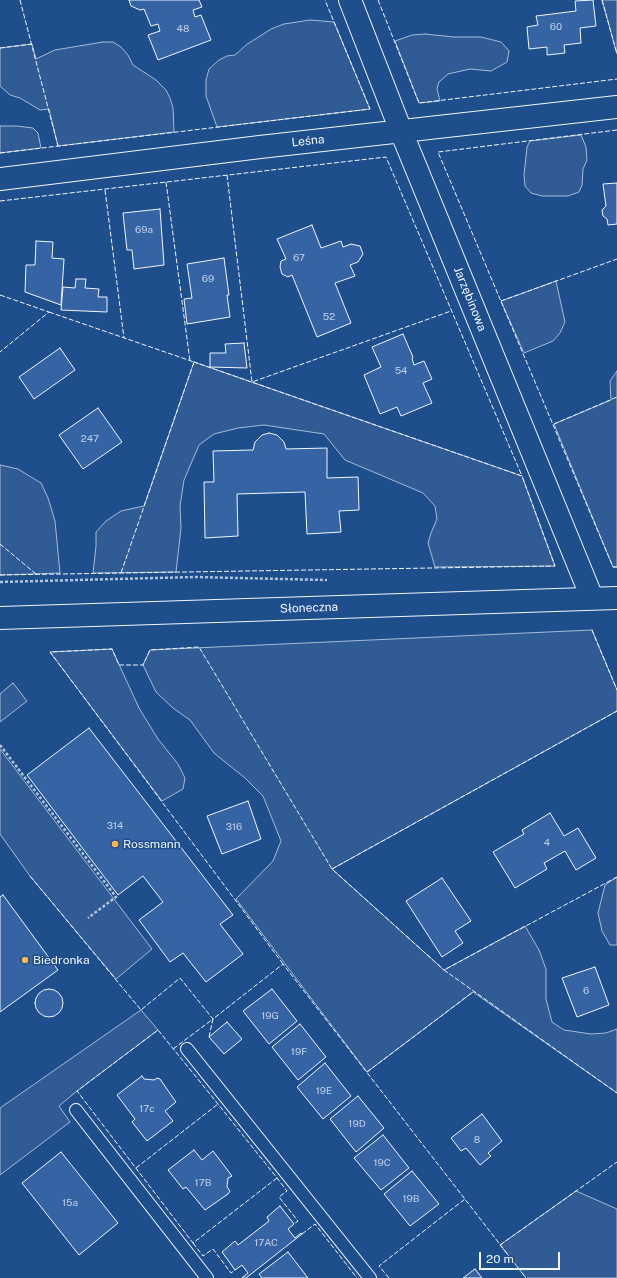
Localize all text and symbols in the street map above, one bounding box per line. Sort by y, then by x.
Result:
house number: 60 [550,21,562,33]
house number: 48 [177,23,189,35]
street label: Leśna [291,132,325,150]
house number: 69a [135,224,153,236]
house number: 67 [293,252,305,264]
street label: Jarzębinowa [451,265,489,333]
house number: 69 [202,273,214,285]
house number: 52 [323,311,335,323]
house number: 54 [395,365,407,377]
house number: 247 [81,433,99,445]
street label: Słoneczna [280,600,338,616]
house number: 314 [107,820,123,832]
house number: 316 [226,821,242,833]
place label: Rossmann [123,837,181,851]
house number: 4 [544,837,550,849]
marker: Rossmann [110,839,120,849]
place label: Biedronka [33,953,90,967]
marker: Biedronka [20,955,30,965]
house number: 6 [583,985,589,997]
house number: 19G [261,1010,279,1022]
house number: 19F [291,1046,307,1058]
house number: 19E [316,1085,332,1097]
house number: 17c [139,1103,155,1115]
house number: 19D [348,1118,366,1130]
house number: 8 [474,1134,480,1146]
house number: 19C [373,1157,391,1169]
house number: 17B [195,1177,211,1189]
house number: 19B [402,1193,420,1205]
house number: 15a [62,1197,78,1209]
house number: 17AC [254,1237,278,1249]
scale bar [481,1244,562,1270]
text: 20 m [486,1252,514,1266]

